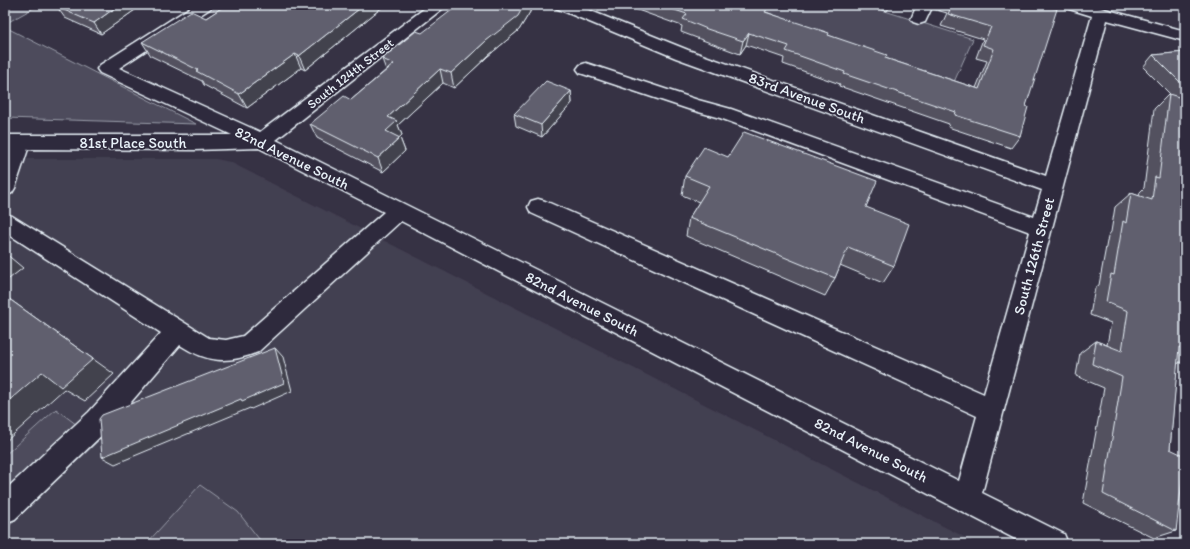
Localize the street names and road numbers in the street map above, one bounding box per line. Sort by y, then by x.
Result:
street label: South 124th Street [304,35,397,112]
street label: 83rd Avenue South [746,69,868,127]
street label: 82nd Avenue South [232,123,352,194]
street label: 81st Place South [80,134,186,152]
street label: South 126th Street [1010,195,1058,317]
street label: 82nd Avenue South [522,268,642,340]
street label: 82nd Avenue South [811,414,931,486]

